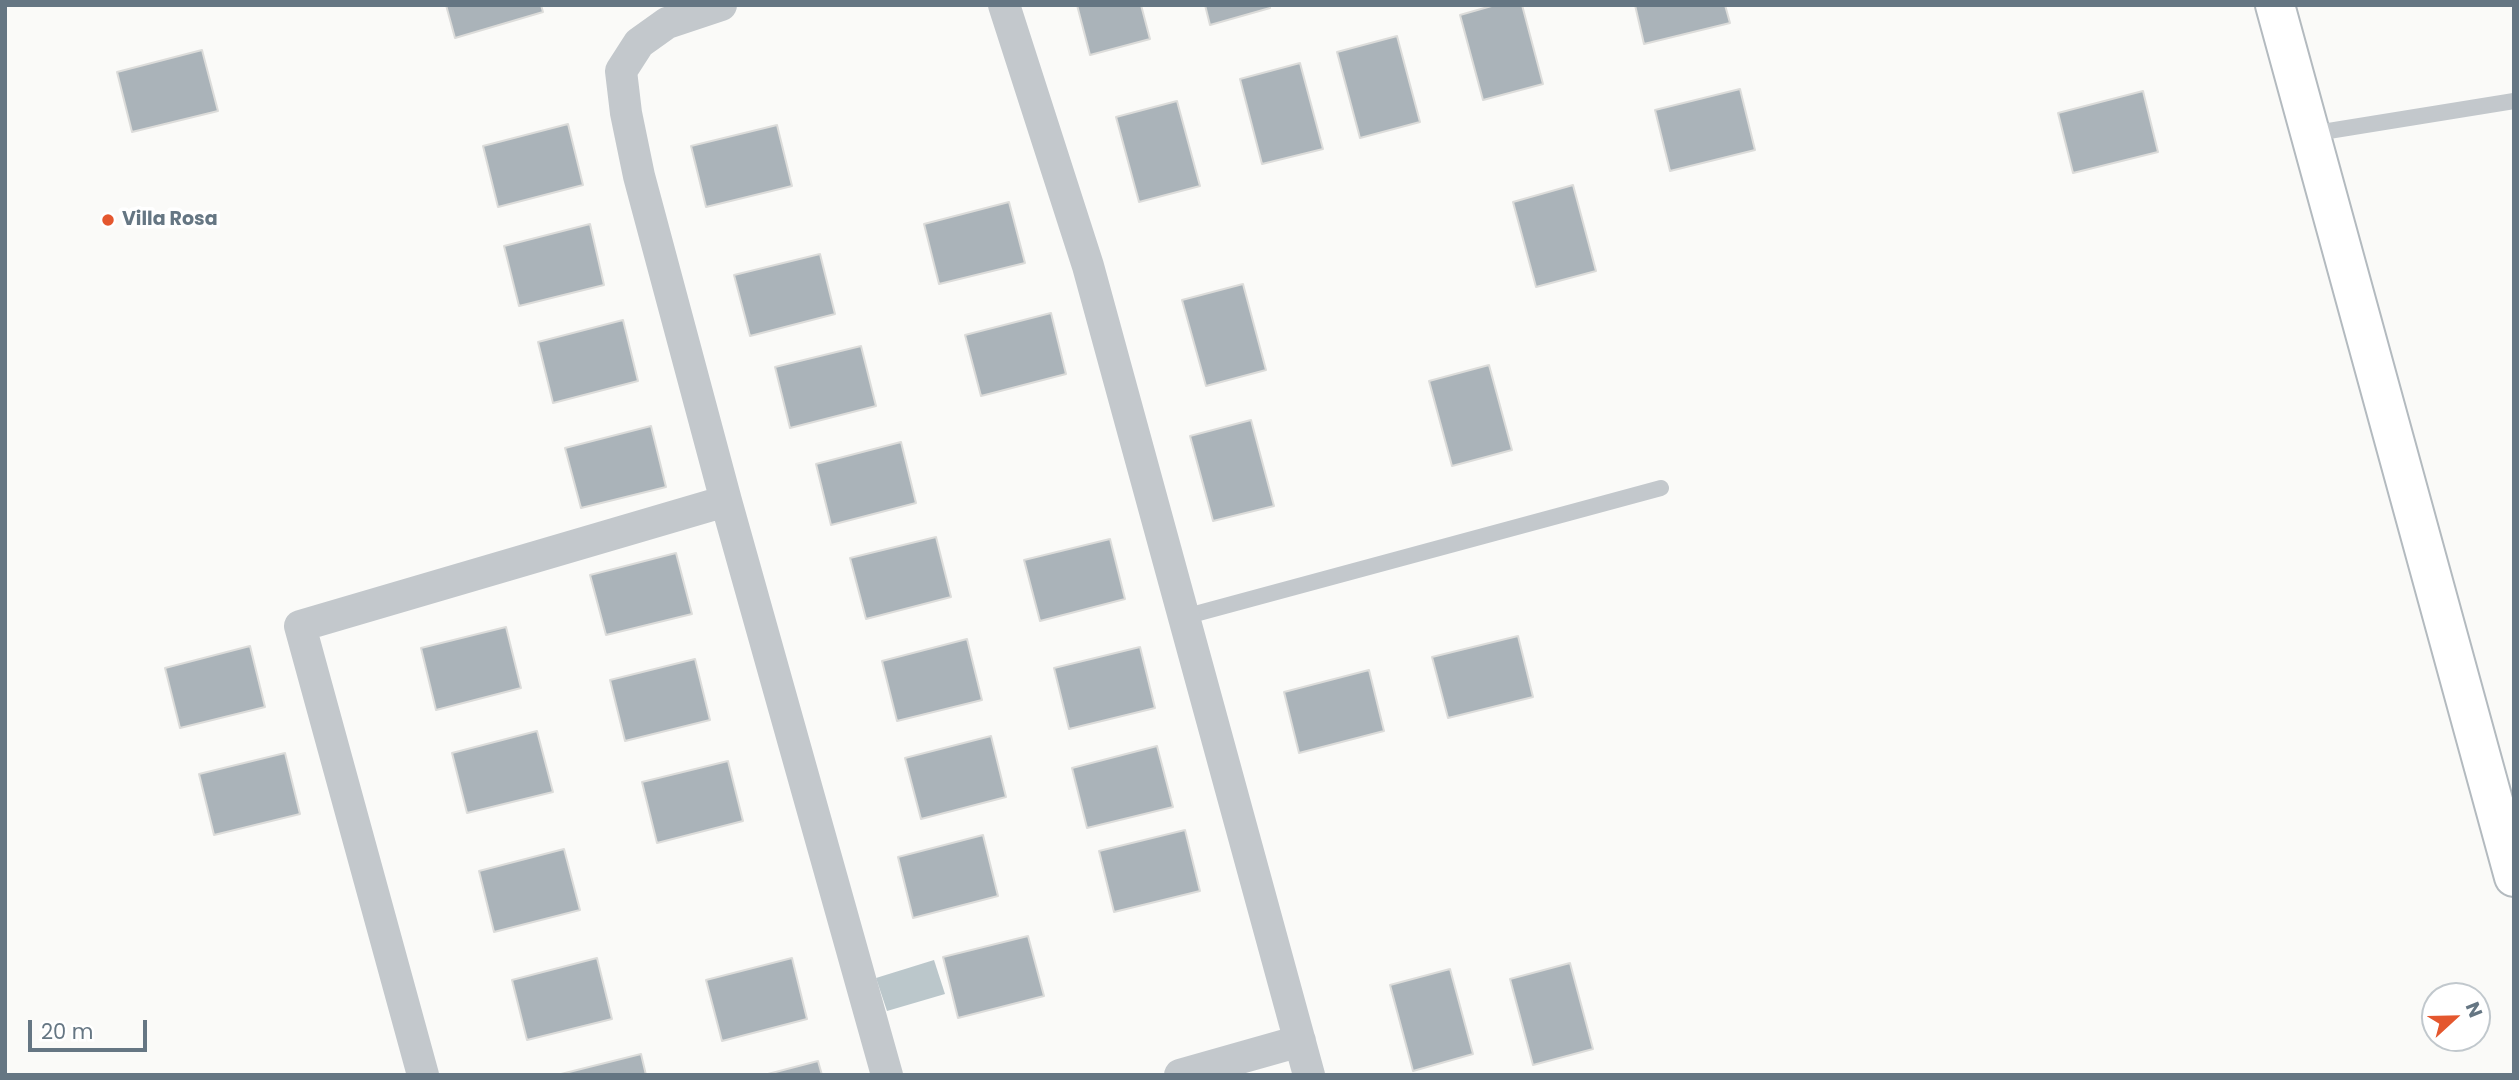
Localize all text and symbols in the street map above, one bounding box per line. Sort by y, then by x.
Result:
place label: Villa Rosa [122,209,218,231]
marker: Villa Rosa [100,212,116,228]
north arrow [2421,982,2491,1052]
text: N [2459,998,2489,1021]
scale bar [32,1006,150,1050]
text: 20 m [41,1017,94,1046]

